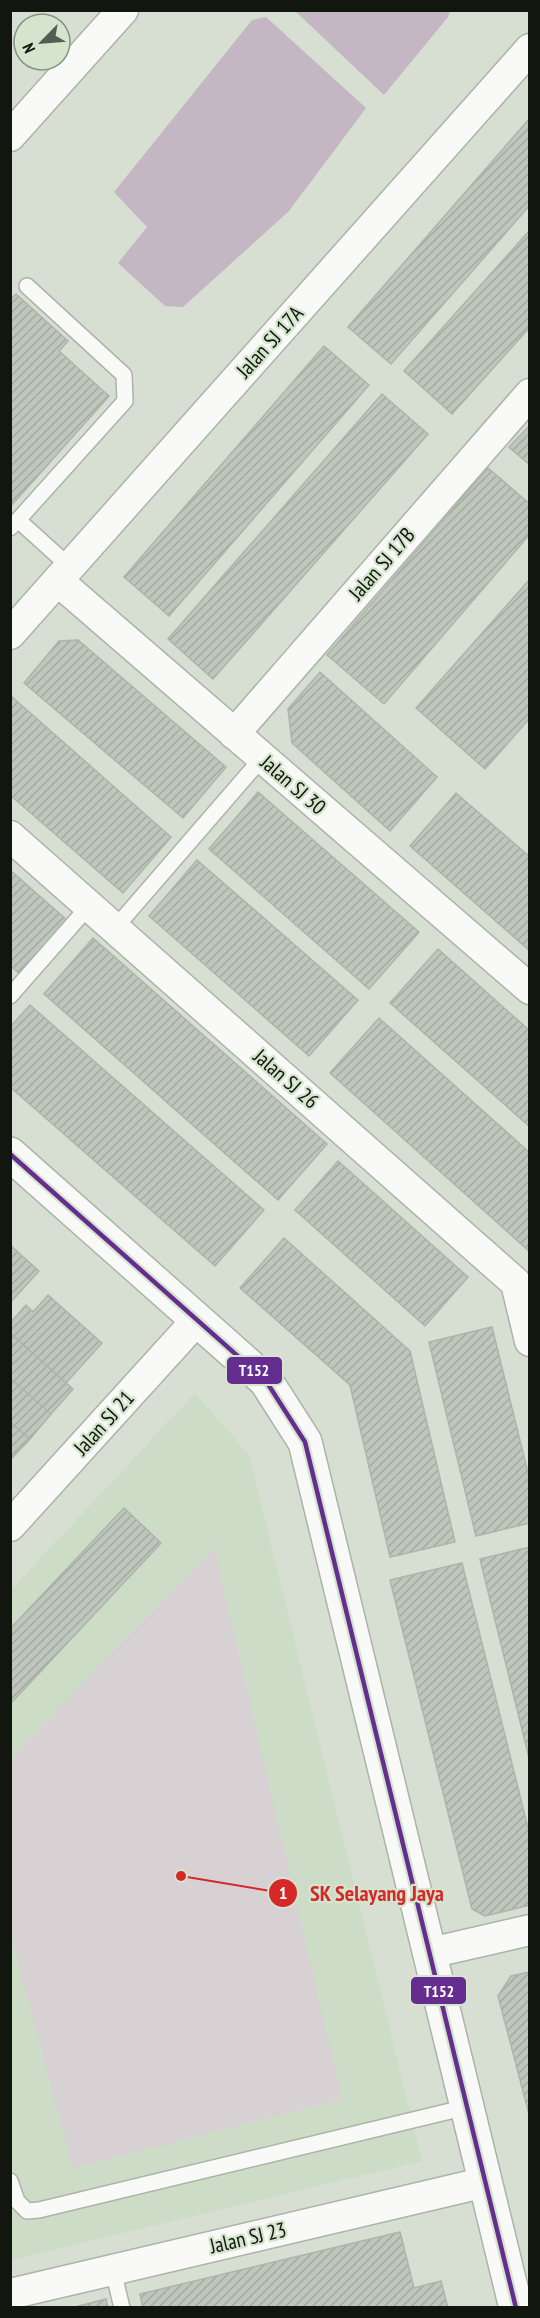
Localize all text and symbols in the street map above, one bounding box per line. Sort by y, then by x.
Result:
north arrow [12,12,72,72]
text: N [18,40,39,56]
street label: Jalan SJ 17A [230,300,309,384]
street label: Jalan SJ 17B [342,522,421,606]
street label: Jalan SJ 30 [254,748,332,820]
street label: Jalan SJ 26 [247,1042,325,1114]
line badge: T152 [226,1356,283,1385]
text: T152 [239,1360,269,1380]
street label: Jalan SJ 21 [67,1385,140,1461]
callout: SK Selayang Jaya [268,1873,456,1913]
text: SK Selayang Jaya [310,1879,444,1907]
text: 1 [279,1881,287,1904]
line badge: T152 [410,1976,467,2005]
text: T152 [424,1981,454,2001]
street label: Jalan SJ 23 [206,2216,289,2260]

